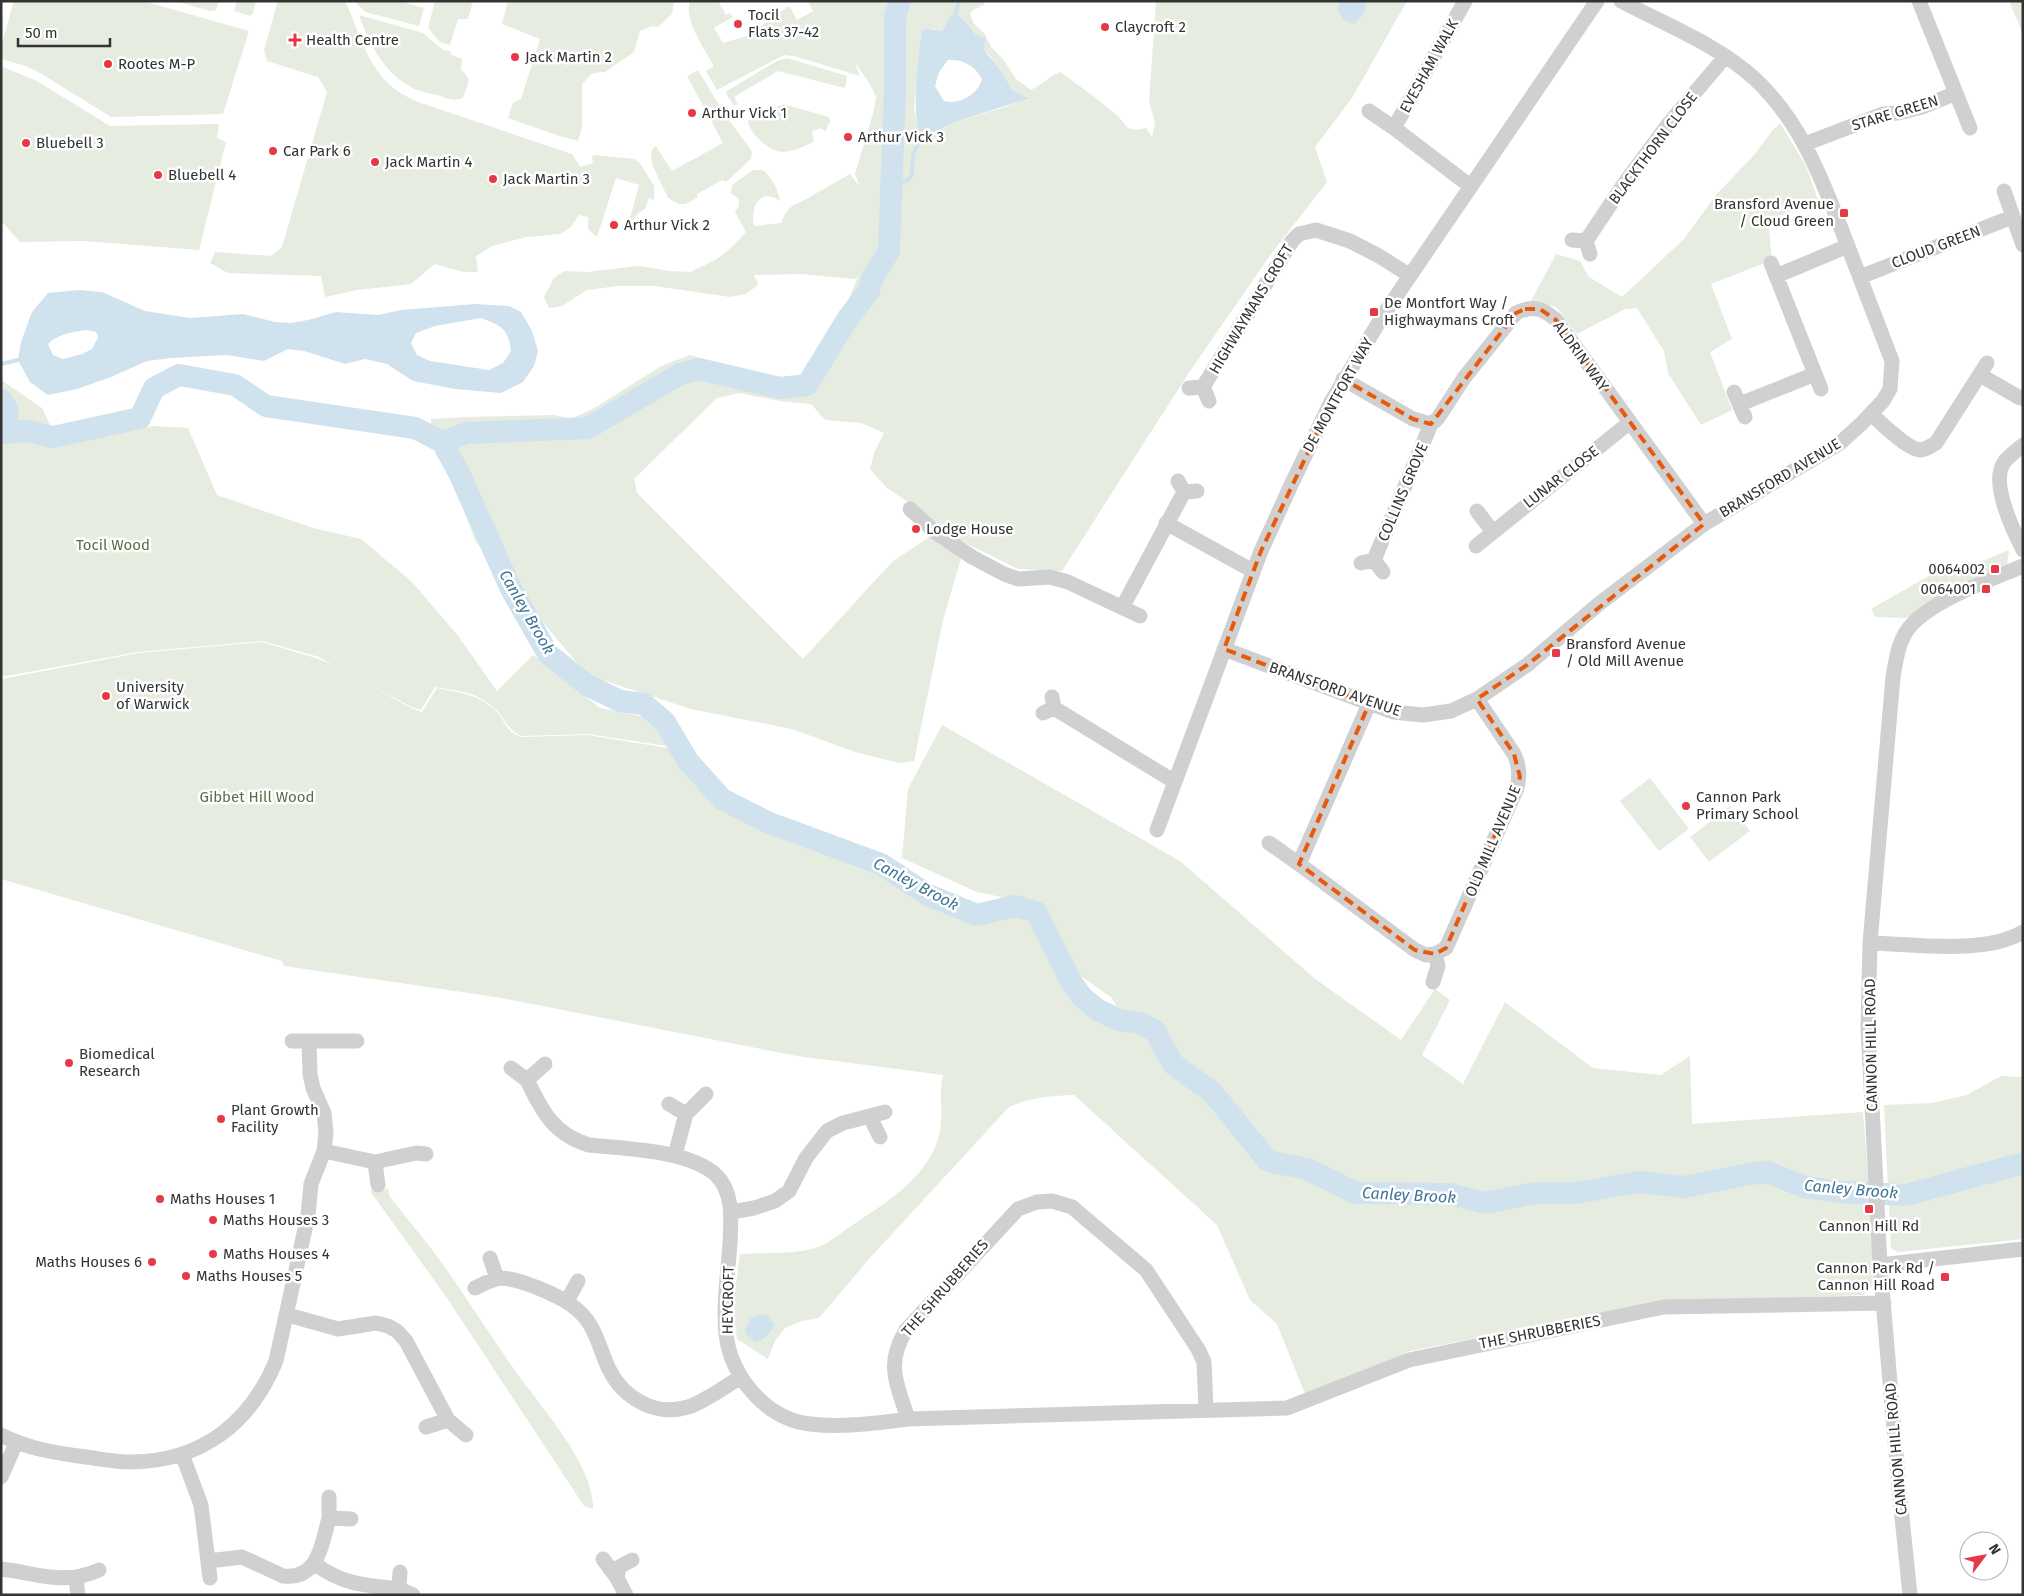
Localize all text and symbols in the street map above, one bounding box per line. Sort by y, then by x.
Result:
place label: Tocil Flats 37-42 [748,6,819,41]
scale bar [18,15,110,47]
street label: EVESHAM WALK [1396,16,1462,116]
marker: Tocil Flats 37-42 [732,18,744,30]
place label: Claycroft 2 [1115,18,1186,36]
marker: Claycroft 2 [1099,21,1111,33]
text: 50 m [25,24,58,42]
place label: Health Centre [306,31,399,49]
marker: Health Centre [288,33,302,47]
place label: Jack Martin 2 [525,48,612,66]
marker: Jack Martin 2 [509,51,521,63]
place label: Rootes M-P [118,55,195,73]
marker: Rootes M-P [102,58,114,70]
street label: BLACKTHORN CLOSE [1605,88,1701,208]
street label: STARE GREEN [1850,91,1940,135]
place label: Arthur Vick 1 [702,104,787,122]
marker: Arthur Vick 1 [686,107,698,119]
place label: Arthur Vick 3 [858,128,944,146]
marker: Arthur Vick 3 [842,131,854,143]
place label: Bluebell 3 [36,134,104,152]
marker: Bluebell 3 [20,137,32,149]
place label: Car Park 6 [283,142,351,160]
marker: Car Park 6 [267,145,279,157]
place label: Jack Martin 4 [385,153,473,171]
marker: Jack Martin 4 [369,156,381,168]
place label: Bluebell 4 [168,166,236,184]
marker: Bluebell 4 [152,169,164,181]
place label: Jack Martin 3 [503,170,590,188]
marker: Jack Martin 3 [487,173,499,185]
place label: Bransford Avenue / Cloud Green [1714,195,1834,230]
marker: Bransford Avenue / Cloud Green [1838,207,1850,219]
place label: Arthur Vick 2 [624,216,710,234]
marker: Arthur Vick 2 [608,219,620,231]
street label: CLOUD GREEN [1889,222,1983,272]
street label: HIGHWAYMANS CROFT [1205,241,1297,377]
place label: De Montfort Way / Highwaymans Croft [1384,294,1515,329]
marker: De Montfort Way / Highwaymans Croft [1368,306,1380,318]
street label: ALDRIN WAY [1550,318,1613,395]
street label: DE MONTFORT WAY [1299,334,1377,455]
street label: BRANSFORD AVENUE [1716,435,1844,521]
street label: COLLINS GROVE [1374,440,1432,544]
street label: LUNAR CLOSE [1520,442,1602,512]
place label: Lodge House [926,520,1013,538]
marker: Lodge House [910,523,922,535]
park label: Tocil Wood [76,536,150,554]
place label: 0064002 [1928,560,1985,578]
marker: 0064002 [1989,563,2001,575]
water label: Canley Brook [495,567,559,658]
place label: 0064001 [1920,580,1976,598]
marker: 0064001 [1980,583,1992,595]
place label: Bransford Avenue / Old Mill Avenue [1566,635,1686,670]
marker: Bransford Avenue / Old Mill Avenue [1550,647,1562,659]
street label: BRANSFORD AVENUE [1267,658,1403,720]
place label: University of Warwick [116,678,190,713]
marker: University of Warwick [100,690,112,702]
street label: OLD MILL AVENUE [1461,783,1525,899]
park label: Gibbet Hill Wood [199,788,315,806]
place label: Cannon Park Primary School [1696,788,1799,823]
marker: Cannon Park Primary School [1680,800,1692,812]
water label: Canley Brook [870,854,962,915]
street label: CANNON HILL ROAD [1861,978,1881,1112]
place label: Biomedical Research [79,1045,155,1080]
marker: Biomedical Research [63,1057,75,1069]
place label: Plant Growth Facility [231,1101,319,1136]
marker: Plant Growth Facility [215,1113,227,1125]
water label: Canley Brook [1803,1175,1899,1203]
water label: Canley Brook [1362,1183,1457,1207]
place label: Maths Houses 1 [170,1190,275,1208]
marker: Maths Houses 1 [154,1193,166,1205]
marker: Cannon Hill Rd [1863,1203,1875,1215]
place label: Maths Houses 3 [223,1211,329,1229]
marker: Maths Houses 3 [207,1214,219,1226]
place label: Cannon Hill Rd [1819,1217,1919,1235]
street label: THE SHRUBBERIES [898,1236,992,1340]
place label: Maths Houses 4 [223,1245,330,1263]
marker: Maths Houses 4 [207,1248,219,1260]
place label: Maths Houses 6 [35,1253,142,1271]
marker: Maths Houses 6 [146,1256,158,1268]
place label: Cannon Park Rd / Cannon Hill Road [1816,1259,1935,1294]
street label: HEYCROFT [718,1265,738,1335]
place label: Maths Houses 5 [196,1267,302,1285]
marker: Maths Houses 5 [180,1270,192,1282]
marker: Cannon Park Rd / Cannon Hill Road [1939,1271,1951,1283]
street label: THE SHRUBBERIES [1478,1311,1602,1353]
street label: CANNON HILL ROAD [1881,1382,1911,1516]
north arrow [1959,1531,2009,1581]
text: N [1985,1541,2004,1558]

